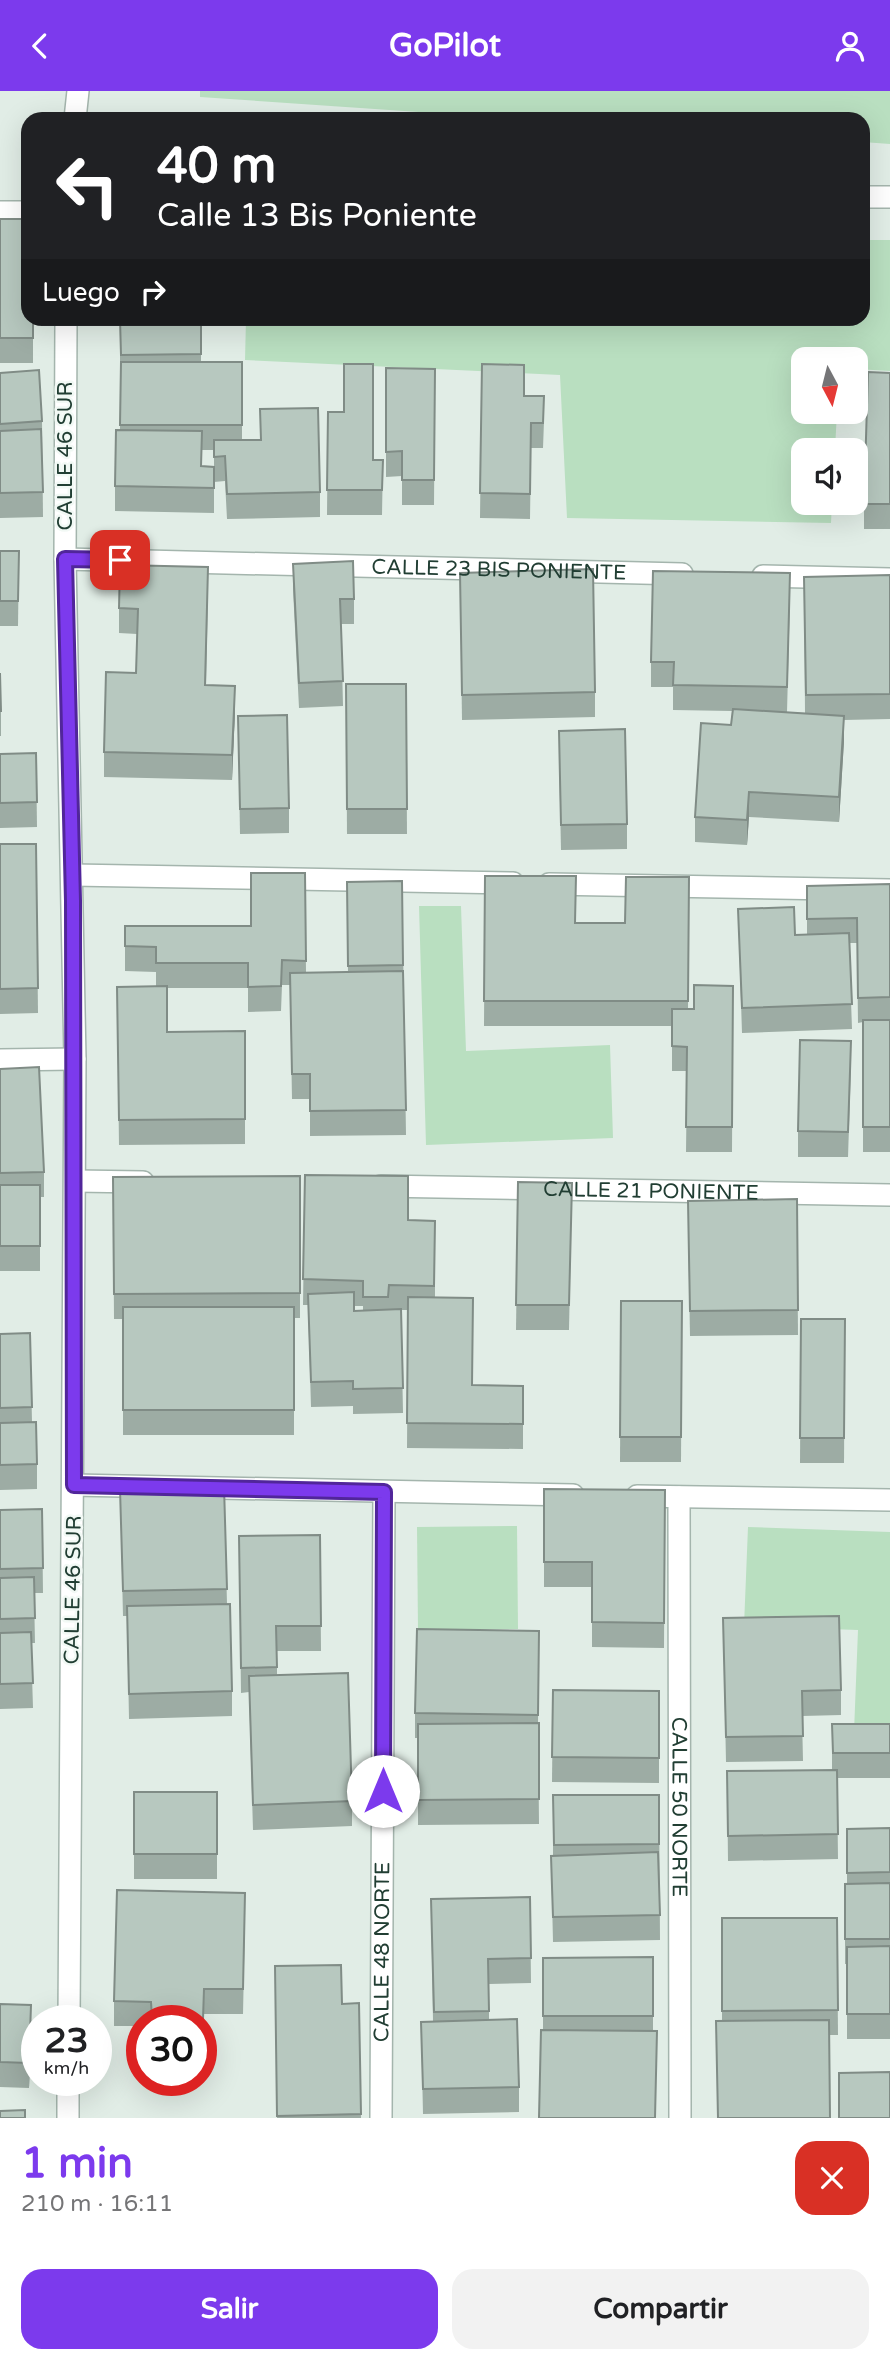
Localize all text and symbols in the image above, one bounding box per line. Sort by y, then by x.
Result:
icon: back [21,27,59,65]
text: GoPilot [389,27,501,65]
icon: person [831,27,869,65]
text: 40 m [157,137,276,196]
icon: left [42,140,133,231]
text: Calle 13 Bis Poniente [157,197,477,235]
icon: right [134,273,172,311]
text: Luego [42,277,120,308]
north arrow [791,347,868,423]
map controls [791,347,868,515]
street label: CALLE 46 SUR [53,382,78,530]
button: sound [791,438,868,515]
pin [90,530,150,590]
icon: arrive [101,541,139,579]
street label: CALLE 23 BIS PONIENTE [371,554,627,585]
street label: CALLE 21 PONIENTE [543,1176,759,1205]
street label: CALLE 46 SUR [59,1515,87,1665]
street label: CALLE 50 NORTE [667,1717,692,1897]
position arrow [346,1754,420,1828]
street label: CALLE 48 NORTE [369,1862,395,2042]
speed limit sign: 30 [126,2005,217,2096]
text: 23 [45,2020,88,2062]
text: km/h [44,2057,89,2079]
text: 1 min [21,2138,133,2189]
button: close [795,2141,869,2215]
text: 210 m · 16:11 [21,2190,173,2218]
button: Salir [21,2269,438,2349]
button: Compartir [452,2269,869,2349]

